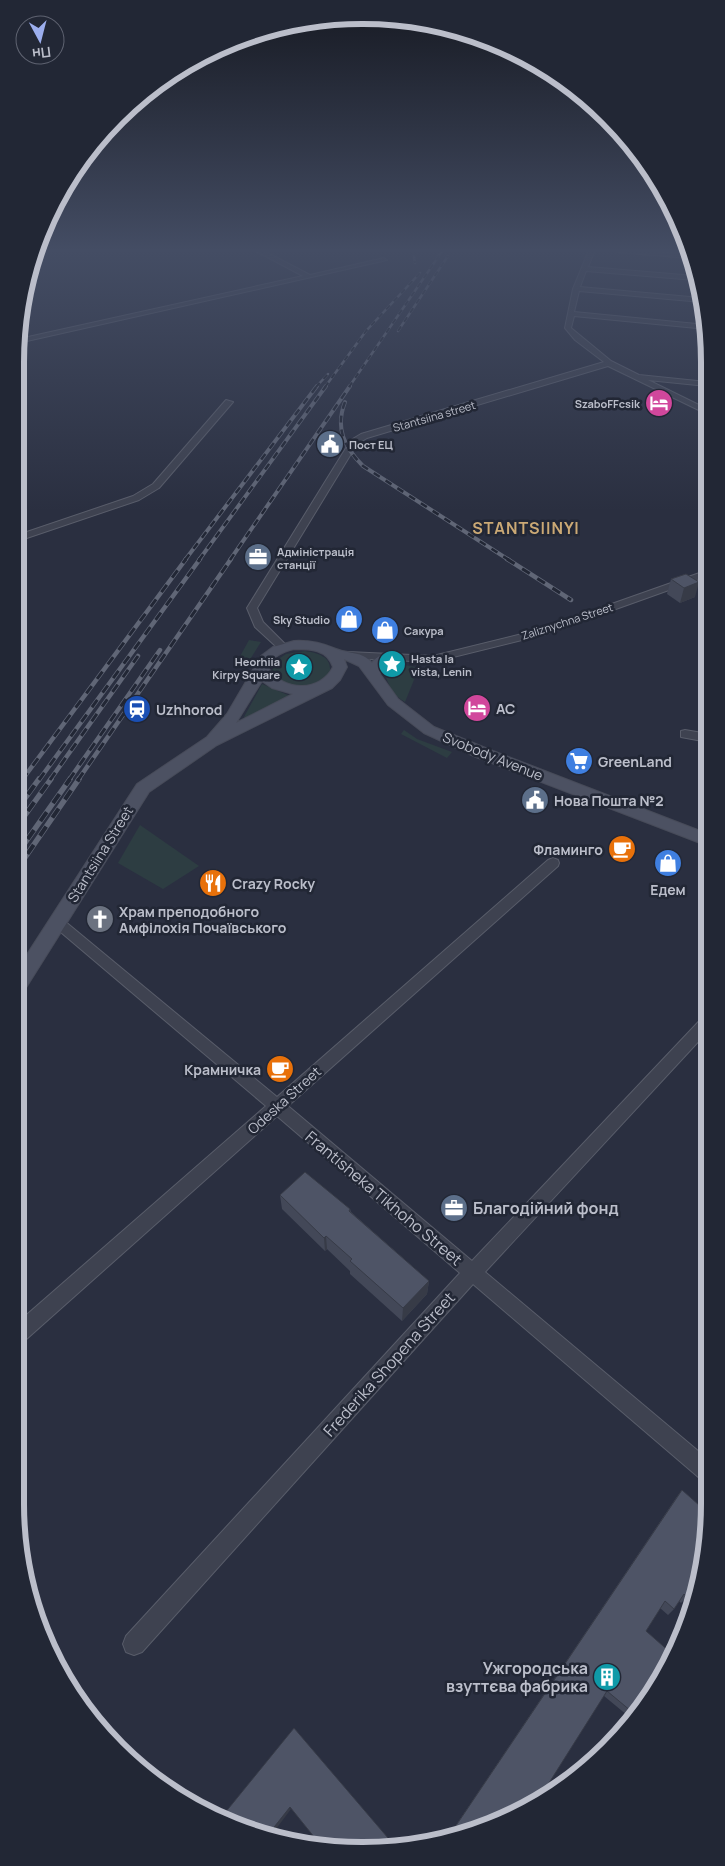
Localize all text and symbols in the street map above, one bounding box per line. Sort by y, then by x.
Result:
north arrow [15,15,65,65]
text: Пн [31,43,52,64]
hotel icon: SzaboFFcsik [644,388,674,418]
place label: SzaboFFcsik [575,396,641,411]
street label: Stantsiina street [391,397,477,435]
public building icon: Пост ЕЦ [315,429,345,459]
place label: Пост ЕЦ [349,437,394,452]
district label: STANTSIINYI [472,517,580,539]
office icon: Адміністрація станції [243,542,273,572]
place label: Адміністрація станції [277,544,354,572]
street label: Zaliznychna Street [519,599,615,643]
shop icon: Sky Studio [334,604,364,634]
place label: Sky Studio [273,612,330,627]
shop icon: Сакура [370,615,400,645]
place label: Сакура [404,623,444,638]
place icon: Hasta la vista, Lenin [377,649,407,679]
place label: Hasta la vista, Lenin [411,651,472,679]
place icon: Heorhiia Kirpy Square [284,652,314,682]
place label: Heorhiia Kirpy Square [212,654,280,682]
hotel icon: AC [462,693,492,723]
station icon: Uzhhorod [122,694,152,724]
place label: AC [496,699,515,718]
place label: Uzhhorod [156,700,222,719]
street label: Svobody Avenue [440,727,546,785]
supermarket icon: GreenLand [564,746,594,776]
place label: GreenLand [598,752,672,771]
public building icon: Нова Пошта №2 [520,785,550,815]
place label: Нова Пошта №2 [554,791,664,810]
street label: Stantsiina Street [63,802,137,906]
cafe icon: Фламинго [607,834,637,864]
place label: Фламинго [534,840,603,859]
shop icon: Едем [653,848,683,878]
restaurant icon: Crazy Rocky [198,868,228,898]
place label: Crazy Rocky [232,874,315,893]
place label: Едем [650,880,686,899]
place label: Храм преподобного Амфілохія Почаївського [119,902,287,937]
church icon: Храм преподобного Амфілохія Почаївського [85,904,115,934]
cafe icon: Крамничка [265,1054,295,1084]
place label: Крамничка [184,1060,261,1079]
street label: Odeska Street [243,1062,325,1138]
street label: Frantisheka Tikhoho Street [301,1126,467,1270]
office icon: Благодійний фонд [439,1193,469,1223]
place label: Благодійний фонд [473,1197,619,1219]
street label: Frederika Shopena Street [318,1287,460,1441]
place label: Ужгородська взуттєва фабрика [446,1657,588,1697]
building icon: Ужгородська взуттєва фабрика [592,1662,622,1692]

